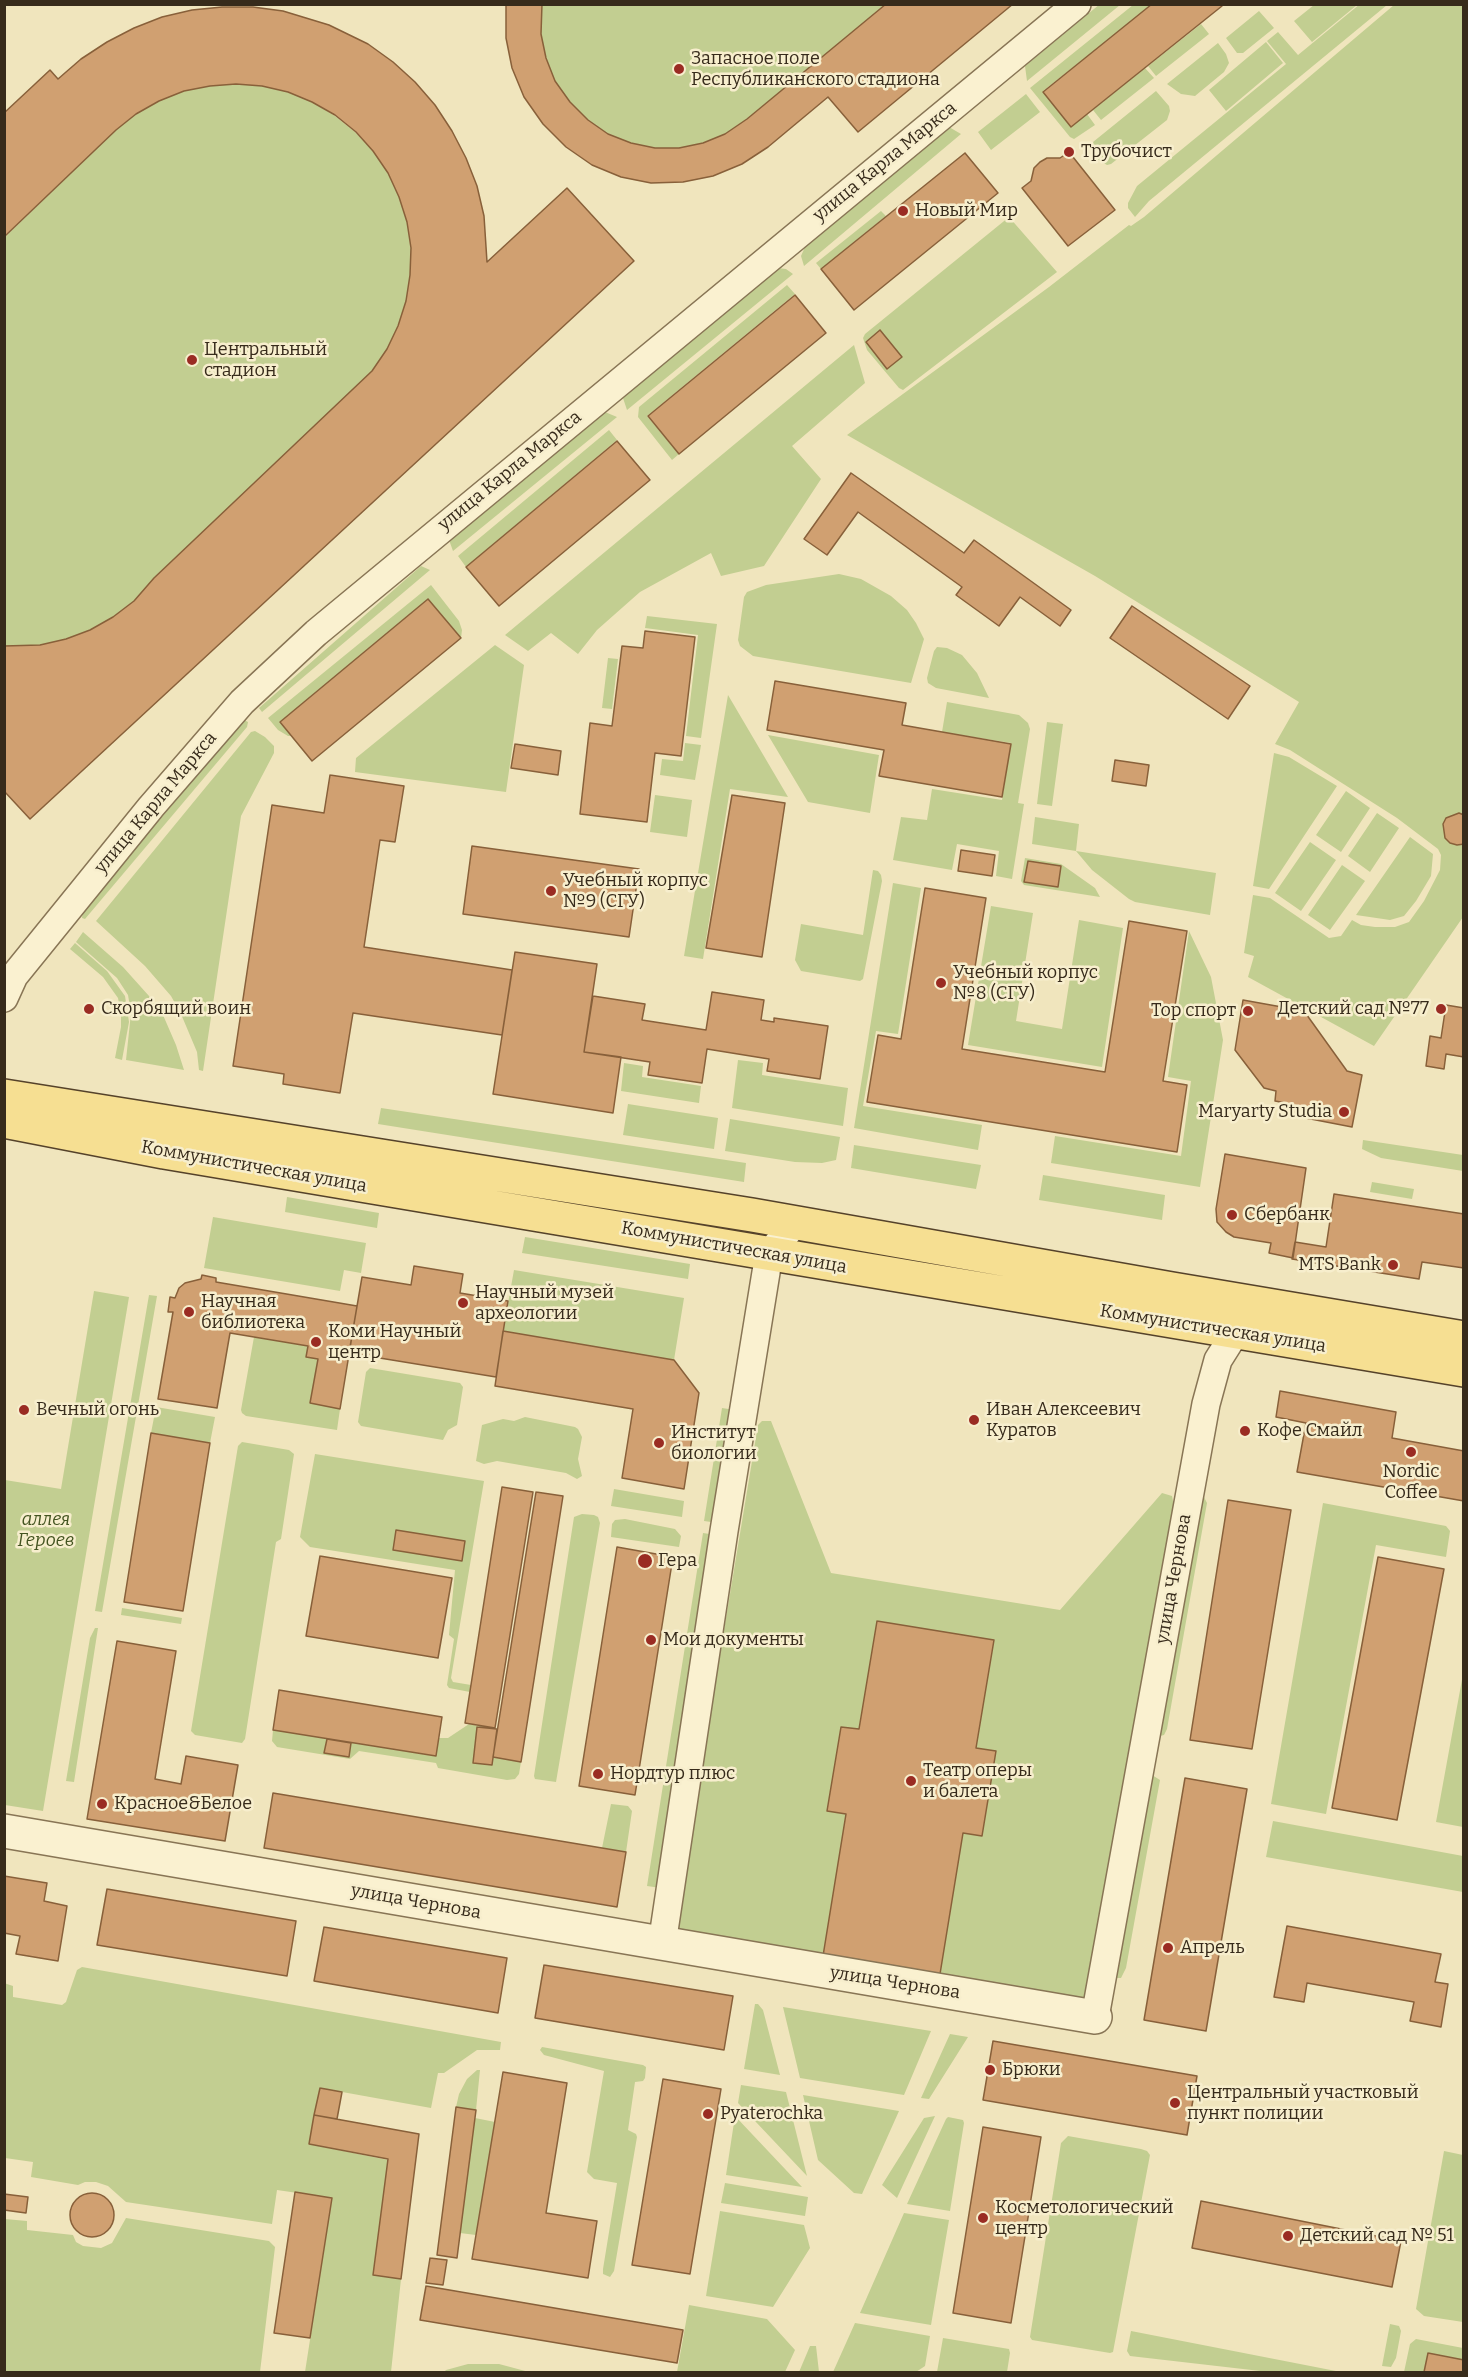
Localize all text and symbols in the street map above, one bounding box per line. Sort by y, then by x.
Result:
place label: Запасное поле Республиканского стадиона [691,48,940,90]
marker: Запасное поле Республиканского стадиона [672,62,686,76]
street label: улица Карла Маркса [809,98,961,226]
place label: Трубочист [1081,141,1172,163]
marker: Трубочист [1062,145,1076,159]
place label: Новый Мир [915,200,1018,222]
marker: Новый Мир [896,204,910,218]
place label: Центральный стадион [204,339,327,382]
marker: Центральный стадион [185,353,199,367]
street label: улица Карла Маркса [434,407,586,535]
street label: улица Карла Маркса [90,728,222,878]
place label: Учебный корпус №9 (СГУ) [563,870,708,912]
marker: Учебный корпус №9 (СГУ) [544,884,558,898]
place label: Учебный корпус №8 (СГУ) [953,962,1098,1004]
marker: Учебный корпус №8 (СГУ) [934,976,948,990]
place label: Скорбящий воин [101,998,251,1020]
place label: Детский сад №77 [1277,998,1429,1020]
place label: Top спорт [1151,1000,1236,1022]
marker: Скорбящий воин [82,1002,96,1016]
marker: Детский сад №77 [1434,1002,1448,1016]
marker: Top спорт [1241,1004,1255,1018]
place label: Maryarty Studia [1198,1101,1332,1123]
marker: Maryarty Studia [1337,1105,1351,1119]
street label: Коммунистическая улица [140,1137,368,1197]
place label: Сбербанк [1244,1204,1330,1226]
marker: Сбербанк [1225,1208,1239,1222]
street label: Коммунистическая улица [620,1218,848,1278]
place label: MTS Bank [1298,1254,1381,1276]
marker: MTS Bank [1386,1258,1400,1272]
place label: Научный музей археологии [475,1282,614,1324]
place label: Научная библиотека [201,1291,305,1334]
marker: Научный музей археологии [456,1296,470,1310]
street label: Коммунистическая улица [1098,1300,1328,1358]
marker: Научная библиотека [182,1305,196,1319]
place label: Коми Научный центр [328,1321,461,1364]
marker: Коми Научный центр [309,1335,323,1349]
place label: Вечный огонь [36,1399,159,1421]
place label: Иван Алексеевич Куратов [986,1399,1141,1442]
marker: Вечный огонь [17,1403,31,1417]
marker: Иван Алексеевич Куратов [967,1413,981,1427]
place label: Кофе Смайл [1257,1420,1362,1442]
place label: Институт биологии [671,1422,757,1464]
marker: Кофе Смайл [1238,1424,1252,1438]
marker: Институт биологии [652,1436,666,1450]
marker: Nordic Coffee [1404,1445,1418,1459]
place label: Nordic Coffee [1382,1461,1440,1504]
park label: аллея Героев [17,1509,75,1552]
street label: улица Чернова [1152,1512,1196,1646]
place label: Гера [658,1550,697,1572]
marker: Гера [636,1552,654,1570]
place label: Мои документы [663,1629,804,1651]
marker: Мои документы [644,1633,658,1647]
place label: Театр оперы и балета [923,1760,1032,1802]
place label: Нордтур плюс [610,1763,735,1785]
marker: Нордтур плюс [591,1767,605,1781]
marker: Театр оперы и балета [904,1774,918,1788]
place label: Красное&Белое [114,1793,252,1815]
marker: Красное&Белое [95,1797,109,1811]
street label: улица Чернова [349,1880,483,1924]
place label: Апрель [1180,1937,1244,1959]
marker: Апрель [1161,1941,1175,1955]
street label: улица Чернова [828,1962,962,2004]
place label: Брюки [1002,2059,1061,2081]
marker: Брюки [983,2063,997,2077]
place label: Центральный участковый пункт полиции [1187,2082,1419,2124]
marker: Центральный участковый пункт полиции [1168,2096,1182,2110]
place label: Pyaterochka [720,2103,823,2125]
marker: Pyaterochka [701,2107,715,2121]
place label: Косметологический центр [995,2197,1173,2240]
marker: Косметологический центр [976,2211,990,2225]
place label: Детский сад № 51 [1300,2225,1454,2247]
marker: Детский сад № 51 [1281,2229,1295,2243]

